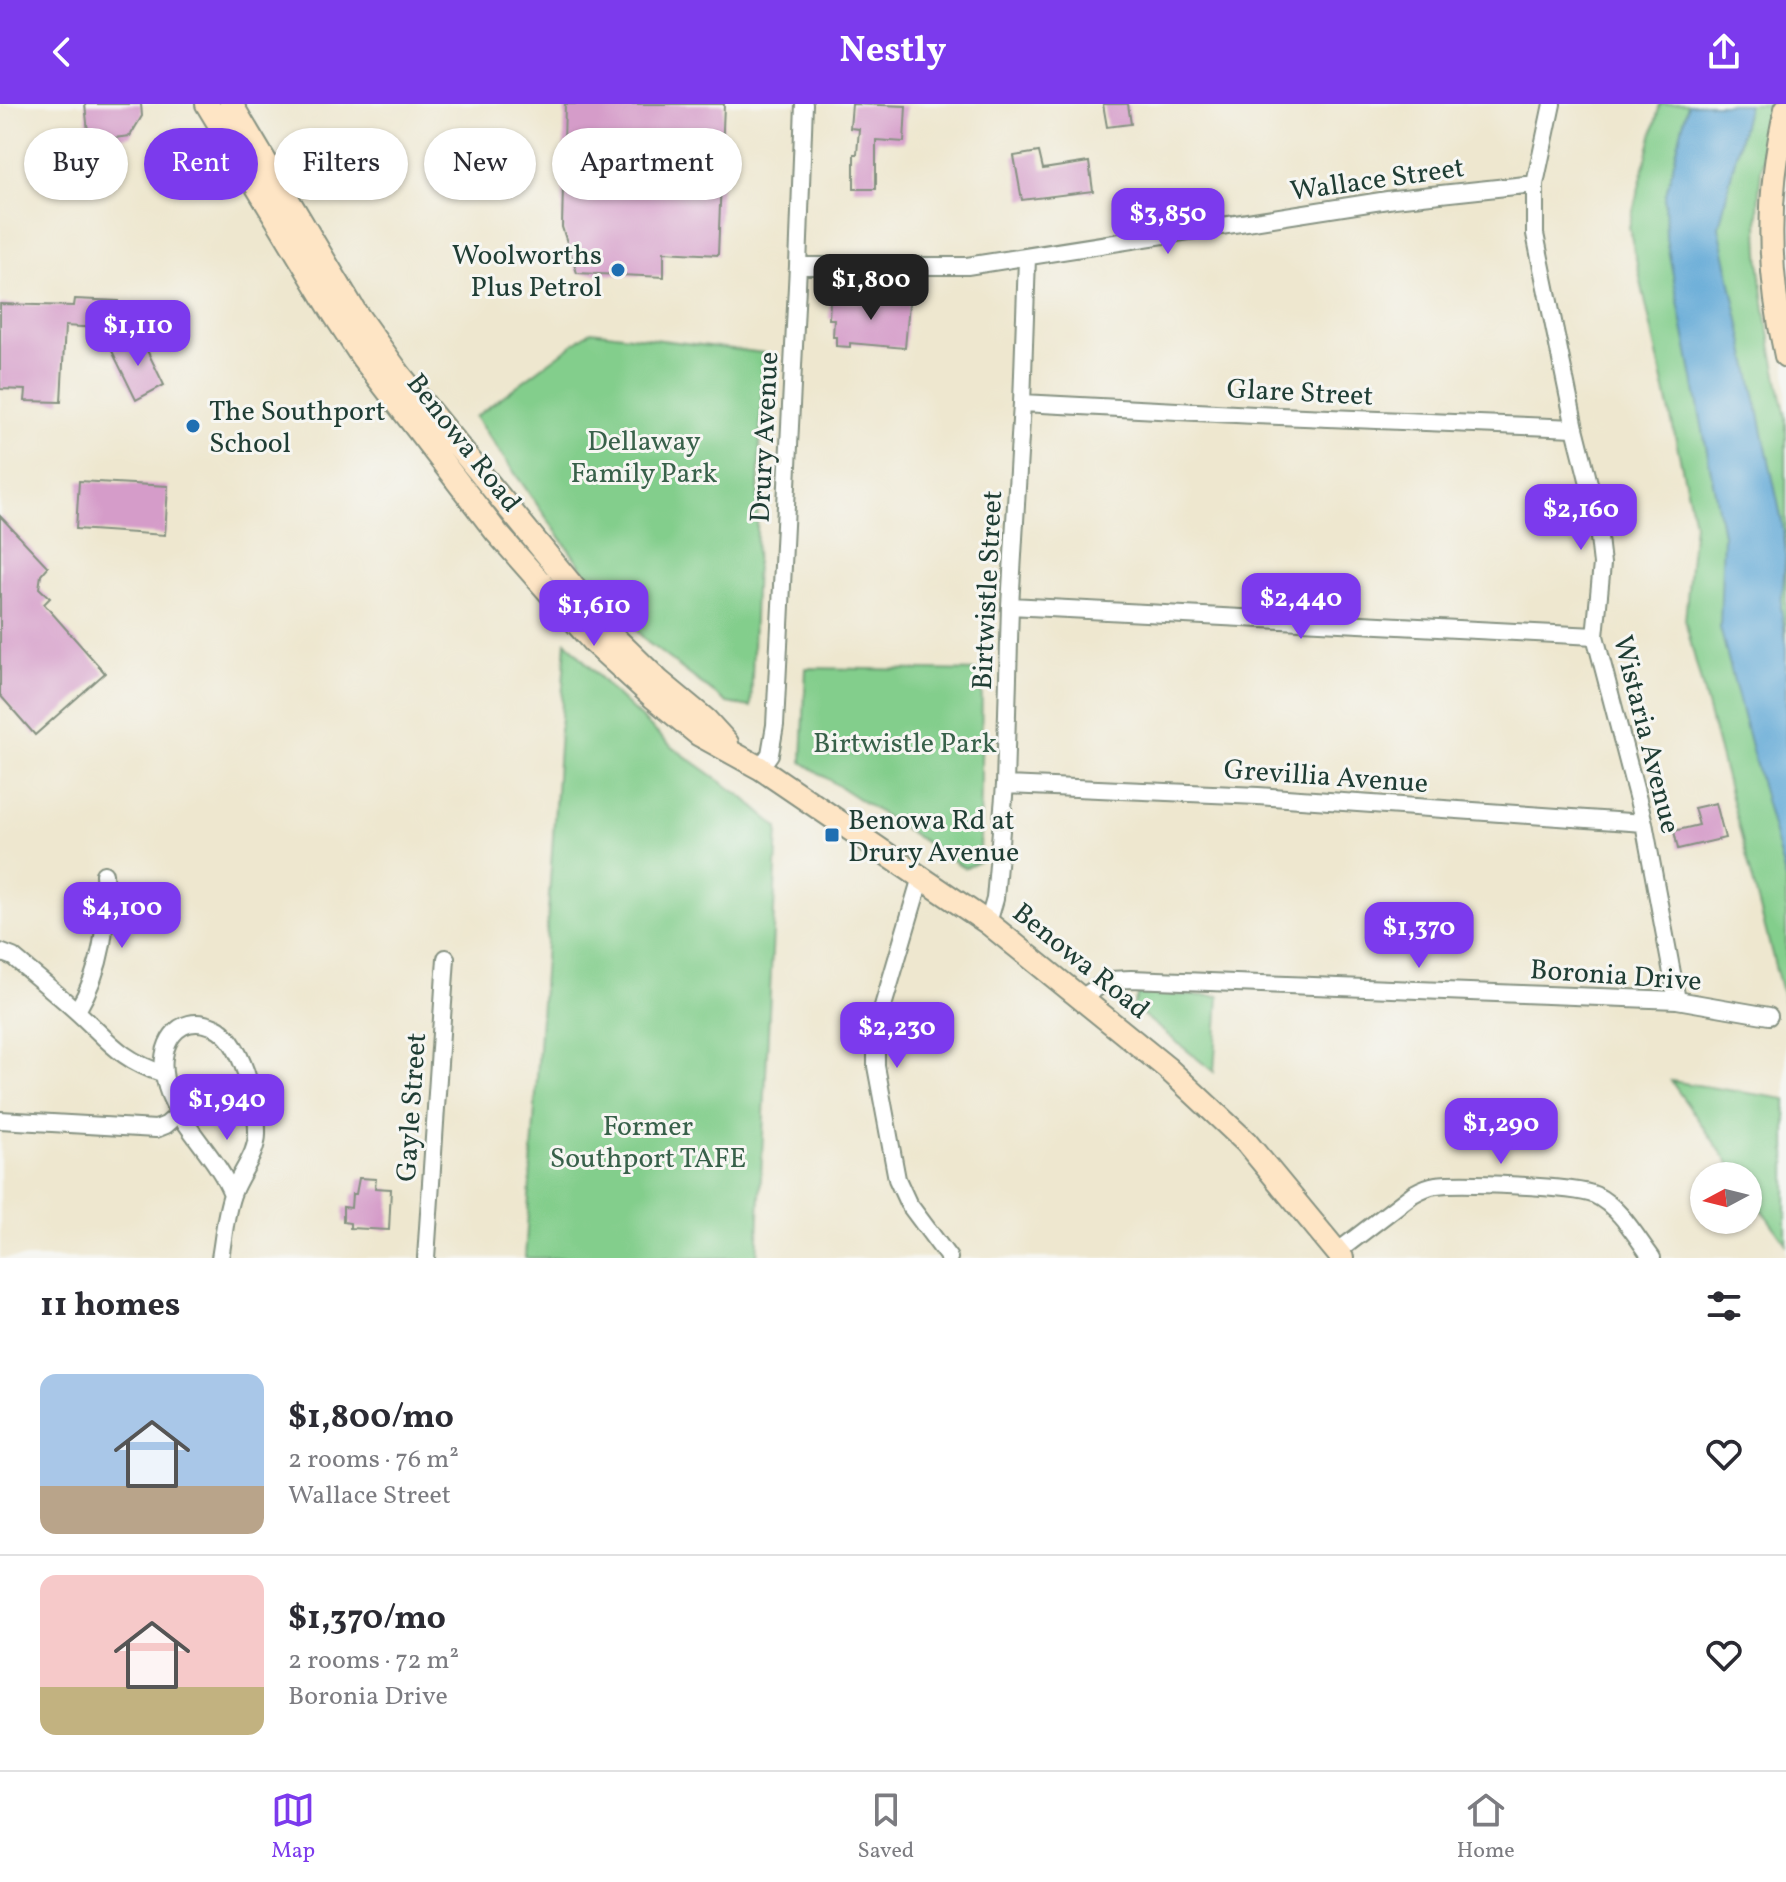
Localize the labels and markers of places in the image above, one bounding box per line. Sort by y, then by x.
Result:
pin: $3,850 [1103,188,1233,256]
place label: Woolworths Plus Petrol [452,237,602,308]
pin: $1,800 [806,254,936,322]
marker: Woolworths Plus Petrol [609,261,627,279]
pin: $1,110 [73,300,203,368]
place label: The Southport School [209,393,386,464]
marker: The Southport School [184,417,202,435]
pin: $2,160 [1516,484,1646,552]
pin: $2,440 [1236,573,1366,641]
pin: $1,610 [529,580,659,648]
place label: Benowa Rd at Drury Avenue [848,802,1019,873]
marker: Benowa Rd at Drury Avenue [823,826,841,844]
pin: $4,100 [57,882,187,950]
pin: $1,370 [1354,902,1484,970]
pin: $2,230 [832,1002,962,1070]
pin: $1,940 [162,1074,292,1142]
pin: $1,290 [1436,1098,1566,1166]

